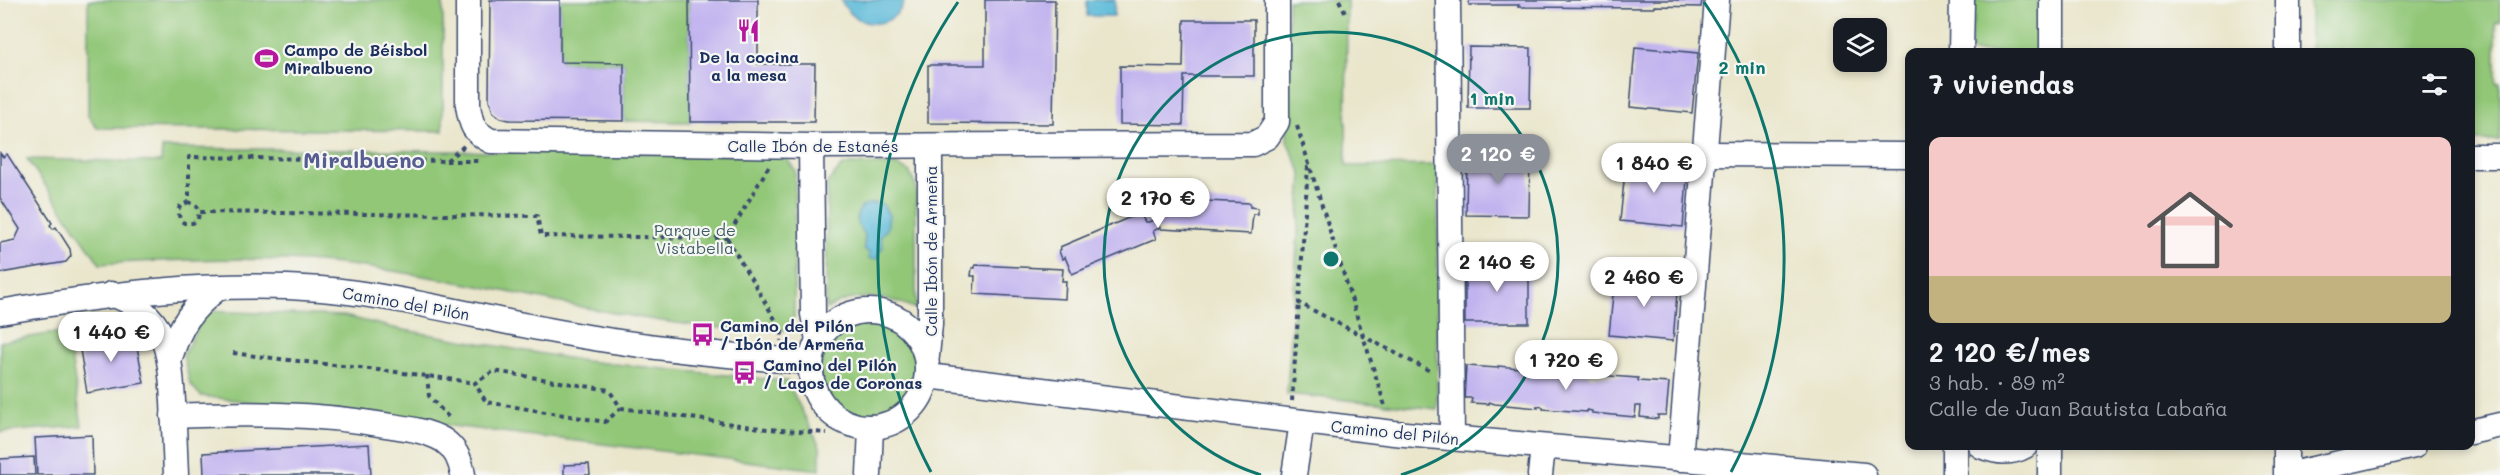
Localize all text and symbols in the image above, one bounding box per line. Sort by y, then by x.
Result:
restaurant icon: De la cocina a la mesa [736,18,762,44]
map controls [1833,18,1887,72]
button: layers [1833,18,1887,72]
place label: Campo de Béisbol Miralbueno [284,39,427,78]
sports icon: Campo de Béisbol Miralbueno [253,45,279,71]
place label: De la cocina a la mesa [699,46,799,85]
text: 2 min [1718,55,1766,79]
text: 7 viviendas [1929,67,2075,101]
icon: filters [2418,68,2451,101]
text: 1 min [1469,86,1515,110]
pin: 2 120 € [1443,134,1553,185]
street label: Calle Ibón de Estanés [727,135,899,156]
text: 2 120 € [1461,140,1535,166]
pin: 1 840 € [1599,143,1709,194]
district label: Miralbueno [303,145,425,174]
text: 1 840 € [1615,149,1693,175]
street label: Calle Ibón de Armeña [920,166,941,336]
icon: home [2136,176,2244,284]
pin: 2 170 € [1103,178,1213,229]
text: 2 170 € [1121,184,1195,210]
park label: Parque de Vistabella [654,219,736,258]
pin: 2 140 € [1442,242,1552,293]
text: 2 140 € [1459,248,1535,274]
centre of rings [1321,249,1341,269]
pin: 2 460 € [1589,257,1699,308]
text: 2 460 € [1604,263,1684,289]
street label: Camino del Pilón [341,281,471,325]
pin: 1 440 € [56,312,166,363]
place label: Camino del Pilón / Ibón de Armeña [720,315,864,354]
text: 1 440 € [72,318,150,344]
bus stop icon: Camino del Pilón / Ibón de Armeña [689,321,715,347]
text: 2 120 €/mes [1929,335,2091,369]
pin: 1 720 € [1511,340,1621,391]
text: 1 720 € [1529,346,1603,372]
place label: Camino del Pilón / Lagos de Coronas [763,354,922,393]
bus stop icon: Camino del Pilón / Lagos de Coronas [732,360,758,386]
text: 3 hab. · 89 m² [1929,369,2065,395]
text: Calle de Juan Bautista Labaña [1929,395,2228,421]
street label: Camino del Pilón [1330,415,1460,449]

